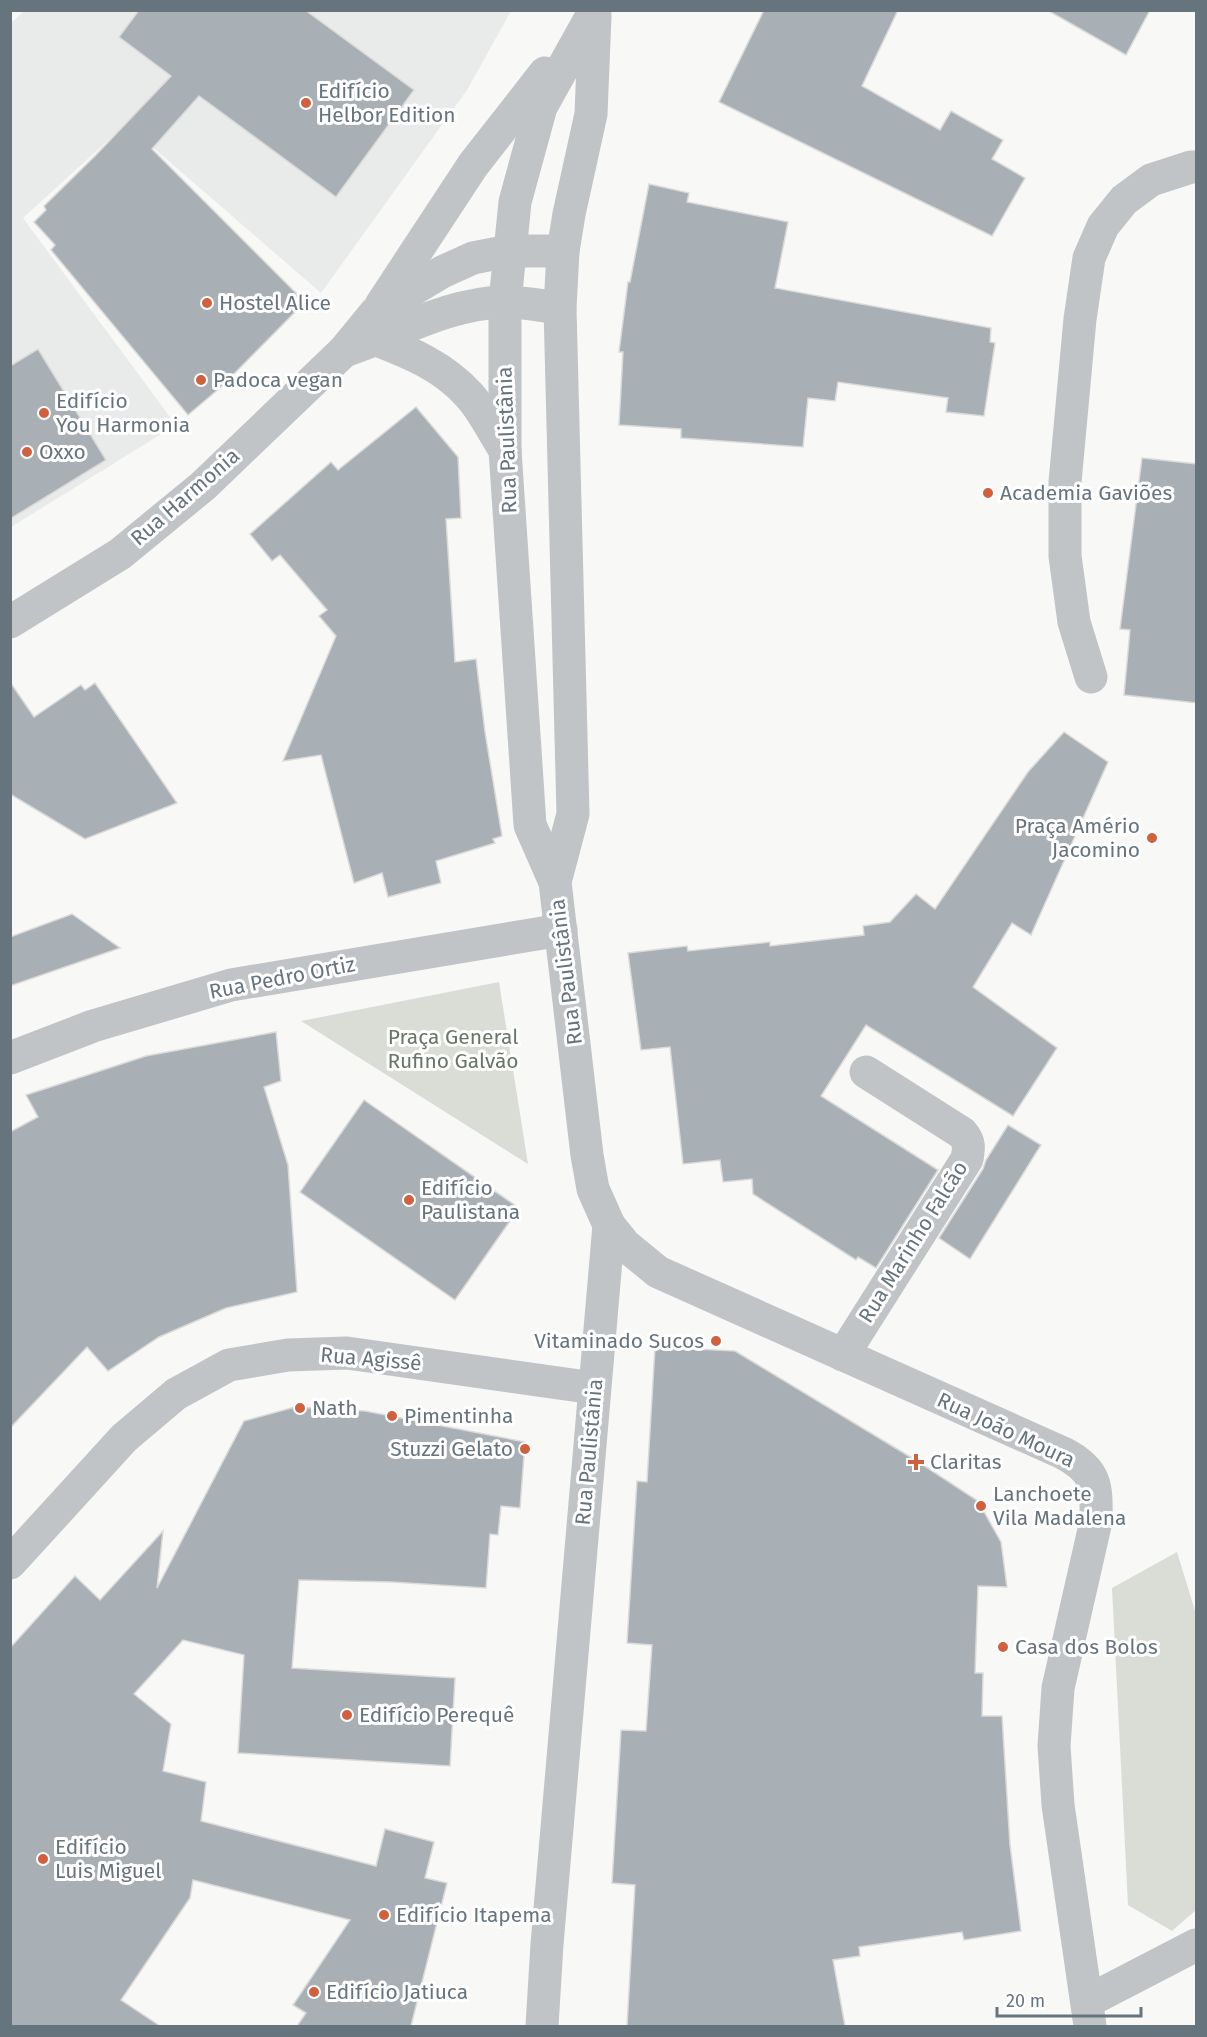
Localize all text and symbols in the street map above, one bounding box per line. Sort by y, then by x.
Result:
place label: Edifício Helbor Edition [318,78,456,128]
marker: Edifício Helbor Edition [299,96,313,110]
place label: Hostel Alice [219,290,331,316]
marker: Hostel Alice [200,296,214,310]
street label: Rua Paulistânia [491,366,523,514]
place label: Padoca vegan [213,367,343,393]
marker: Padoca vegan [194,373,208,387]
place label: Edifício You Harmonia [56,388,190,438]
marker: Edifício You Harmonia [37,406,51,420]
place label: Oxxo [39,439,86,465]
street label: Rua Harmonia [125,443,245,551]
marker: Oxxo [20,445,34,459]
place label: Academia Gaviões [1000,480,1173,506]
marker: Academia Gaviões [981,486,995,500]
place label: Praça Amério Jacomino [1015,813,1140,863]
marker: Praça Amério Jacomino [1145,831,1159,845]
street label: Rua Paulistânia [544,897,588,1047]
street label: Rua Pedro Ortiz [207,951,357,1005]
park label: Praça General Rufino Galvão [387,1024,519,1074]
street label: Rua Marinho Falcão [853,1156,973,1328]
place label: Edifício Paulistana [421,1175,520,1225]
marker: Edifício Paulistana [402,1193,416,1207]
place label: Vitaminado Sucos [534,1328,704,1354]
marker: Vitaminado Sucos [709,1334,723,1348]
street label: Rua Agissê [319,1342,423,1376]
street label: Rua Paulistânia [570,1378,608,1526]
street label: Rua João Moura [933,1387,1079,1473]
place label: Nath [312,1395,358,1421]
marker: Nath [293,1401,307,1415]
place label: Pimentinha [404,1403,513,1429]
marker: Pimentinha [385,1409,399,1423]
place label: Stuzzi Gelato [390,1436,513,1462]
marker: Stuzzi Gelato [518,1442,532,1456]
place label: Claritas [930,1449,1002,1475]
marker: Claritas [907,1453,925,1471]
place label: Lanchoete Vila Madalena [993,1481,1126,1531]
marker: Lanchoete Vila Madalena [974,1499,988,1513]
place label: Casa dos Bolos [1015,1634,1158,1660]
marker: Casa dos Bolos [996,1640,1010,1654]
place label: Edifício Perequê [359,1702,514,1728]
marker: Edifício Perequê [340,1708,354,1722]
place label: Edifício Luis Miguel [55,1834,161,1884]
marker: Edifício Luis Miguel [36,1852,50,1866]
place label: Edifício Itapema [396,1902,552,1928]
marker: Edifício Itapema [377,1908,391,1922]
place label: Edifício Jatiuca [326,1979,468,2005]
scale bar [997,1980,1141,2018]
marker: Edifício Jatiuca [307,1985,321,1999]
text: 20 m [1006,1990,1045,2012]

